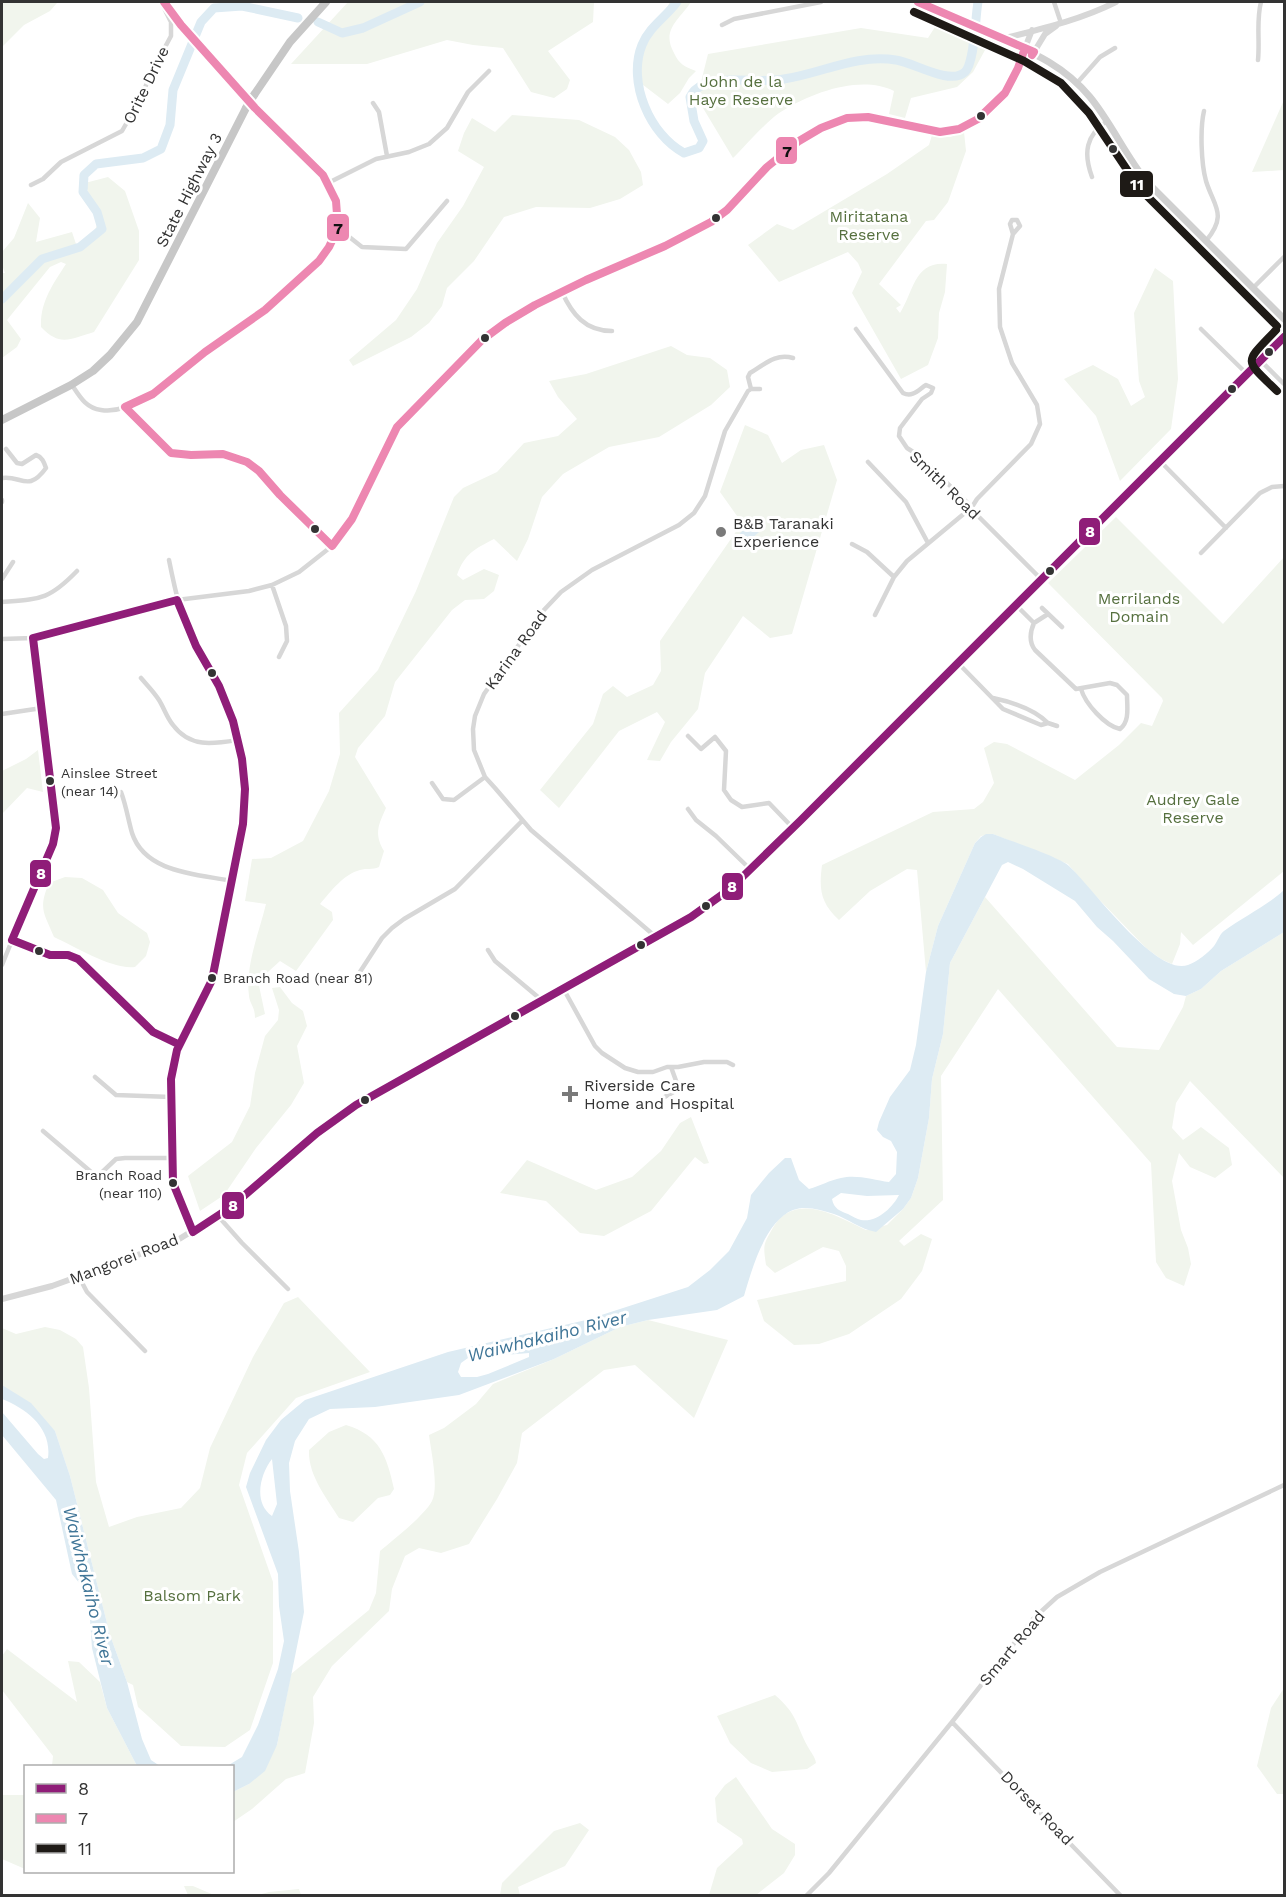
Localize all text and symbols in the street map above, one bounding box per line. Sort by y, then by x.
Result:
street label: Orite Drive [119,43,173,127]
park label: John de la Haye Reserve [689,72,793,109]
unlabelled marker [975,110,987,122]
street label: State Highway 3 [152,130,226,250]
line badge: 7 [775,136,798,165]
text: 7 [782,142,792,161]
unlabelled marker [1107,143,1119,155]
line badge: 11 [1119,170,1154,198]
text: 11 [1130,175,1144,194]
park label: Miritatana Reserve [830,207,908,244]
unlabelled marker [710,212,722,224]
line badge: 7 [326,213,350,242]
text: 7 [333,219,343,238]
unlabelled marker [479,332,491,344]
unlabelled marker [1263,346,1275,358]
unlabelled marker [1226,383,1238,395]
street label: Smith Road [906,447,984,523]
place label: B&B Taranaki Experience [733,514,834,551]
line badge: 8 [1078,517,1101,546]
text: 8 [1085,522,1095,541]
unlabelled marker [309,523,321,535]
marker: B&B Taranaki Experience [714,525,728,539]
unlabelled marker [1044,565,1056,577]
park label: Merrilands Domain [1098,589,1180,626]
street label: Karina Road [481,607,551,693]
unlabelled marker [206,667,218,679]
place label: Ainslee Street (near 14) [61,765,157,799]
marker: Ainslee Street (near 14) [44,775,56,787]
park label: Audrey Gale Reserve [1146,790,1240,827]
line badge: 8 [29,859,52,888]
text: 8 [36,864,46,883]
line badge: 8 [721,872,744,901]
text: 8 [727,877,737,896]
unlabelled marker [700,900,712,912]
unlabelled marker [635,939,647,951]
unlabelled marker [33,945,45,957]
place label: Branch Road (near 81) [223,970,373,986]
marker: Branch Road (near 81) [206,972,218,984]
unlabelled marker [509,1010,521,1022]
place label: Riverside Care Home and Hospital [584,1076,734,1113]
marker: Riverside Care Home and Hospital [561,1085,579,1103]
unlabelled marker [359,1094,371,1106]
place label: Branch Road (near 110) [75,1167,162,1201]
marker: Branch Road (near 110) [167,1177,179,1189]
line badge: 8 [221,1191,245,1220]
text: 8 [228,1196,238,1215]
street label: Mangorei Road [67,1230,181,1288]
water label: Waiwhakaiho River [465,1306,630,1366]
water label: Waiwhakaiho River [59,1504,119,1669]
park label: Balsom Park [143,1586,241,1605]
street label: Smart Road [975,1607,1049,1689]
legend [24,1765,234,1873]
street label: Dorset Road [997,1767,1077,1849]
text: 8 [78,1778,89,1799]
text: 7 [78,1808,88,1829]
text: 11 [78,1838,92,1859]

